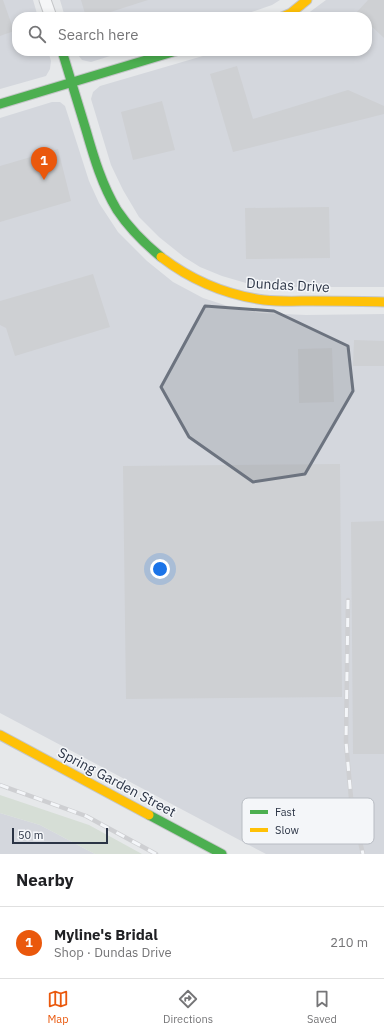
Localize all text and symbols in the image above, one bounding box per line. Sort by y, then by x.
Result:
search box [12,12,372,56]
icon: search [26,23,48,45]
text: Search here [58,25,138,44]
pin: 1 [31,147,57,180]
street label: Dundas Drive [246,274,330,296]
your location [150,559,170,579]
street label: Spring Garden Street [55,743,179,821]
legend [242,798,374,844]
text: Fast [275,805,296,819]
text: Slow [275,823,299,837]
scale bar [12,826,108,845]
text: 50 m [18,828,43,842]
text: Nearby [16,869,74,891]
text: Myline's Bridal [54,925,158,944]
text: 1 [25,934,33,951]
text: 210 m [330,934,368,951]
text: Shop · Dundas Drive [54,944,172,961]
tab: Map [47,988,69,1026]
tab: Directions [163,988,213,1026]
tab: Saved [307,988,337,1026]

